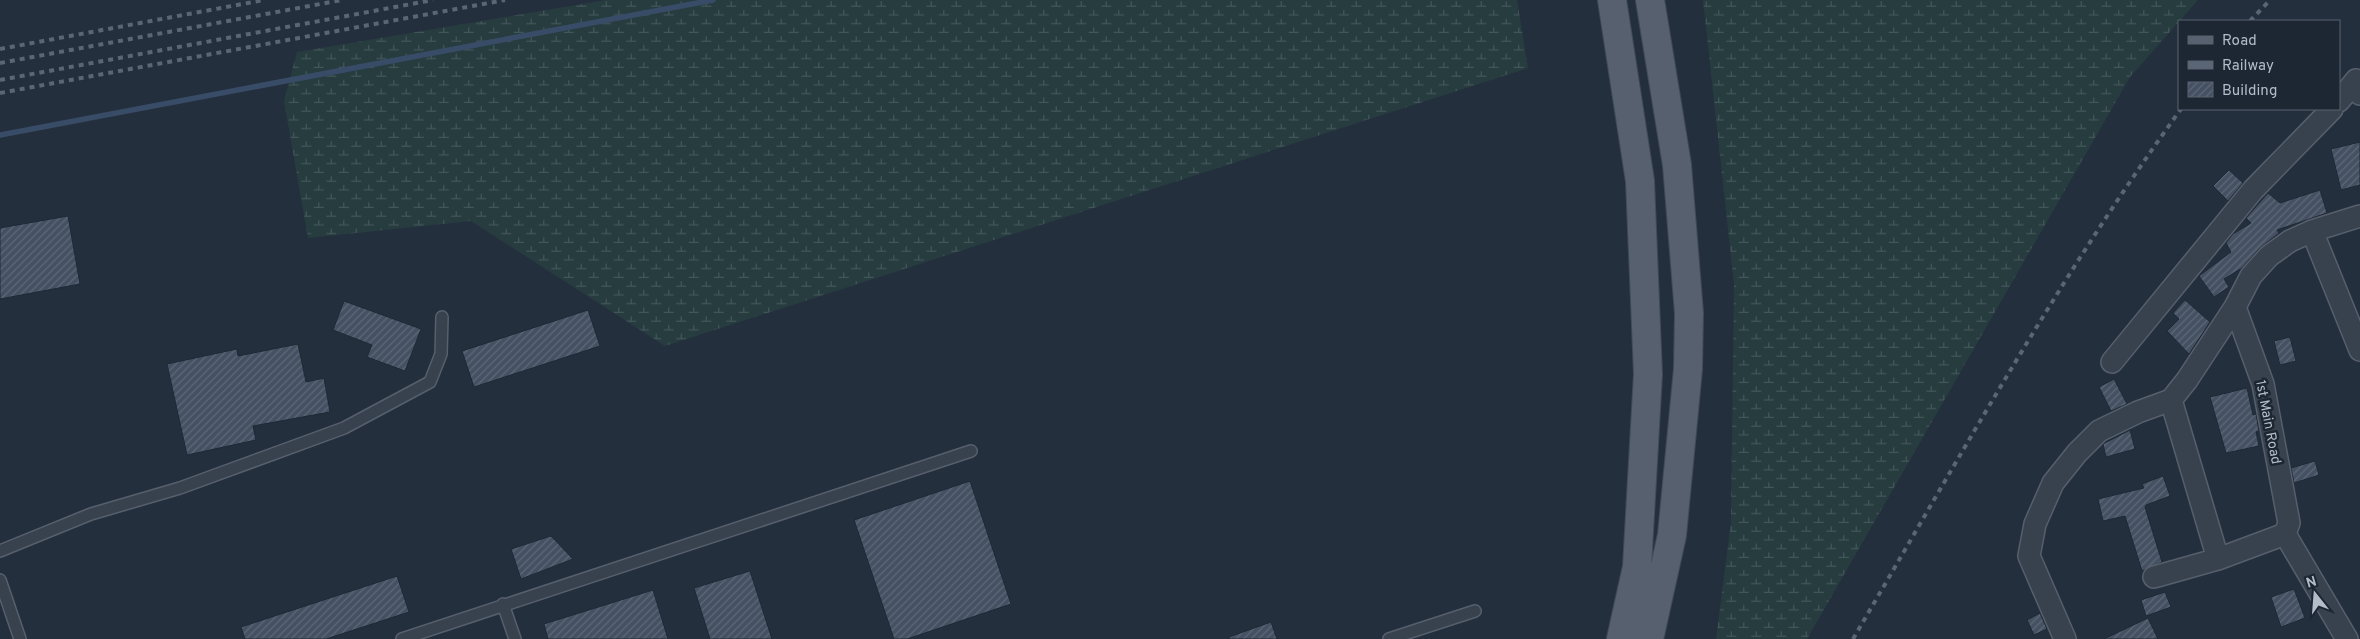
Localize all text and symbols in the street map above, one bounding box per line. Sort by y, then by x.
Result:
legend [2178,20,2340,110]
text: Road [2222,32,2257,51]
text: Railway [2222,57,2274,76]
text: Building [2222,82,2277,101]
street label: 1st Main Road [2251,379,2284,466]
north arrow [2290,569,2340,619]
text: N [2304,573,2319,593]

